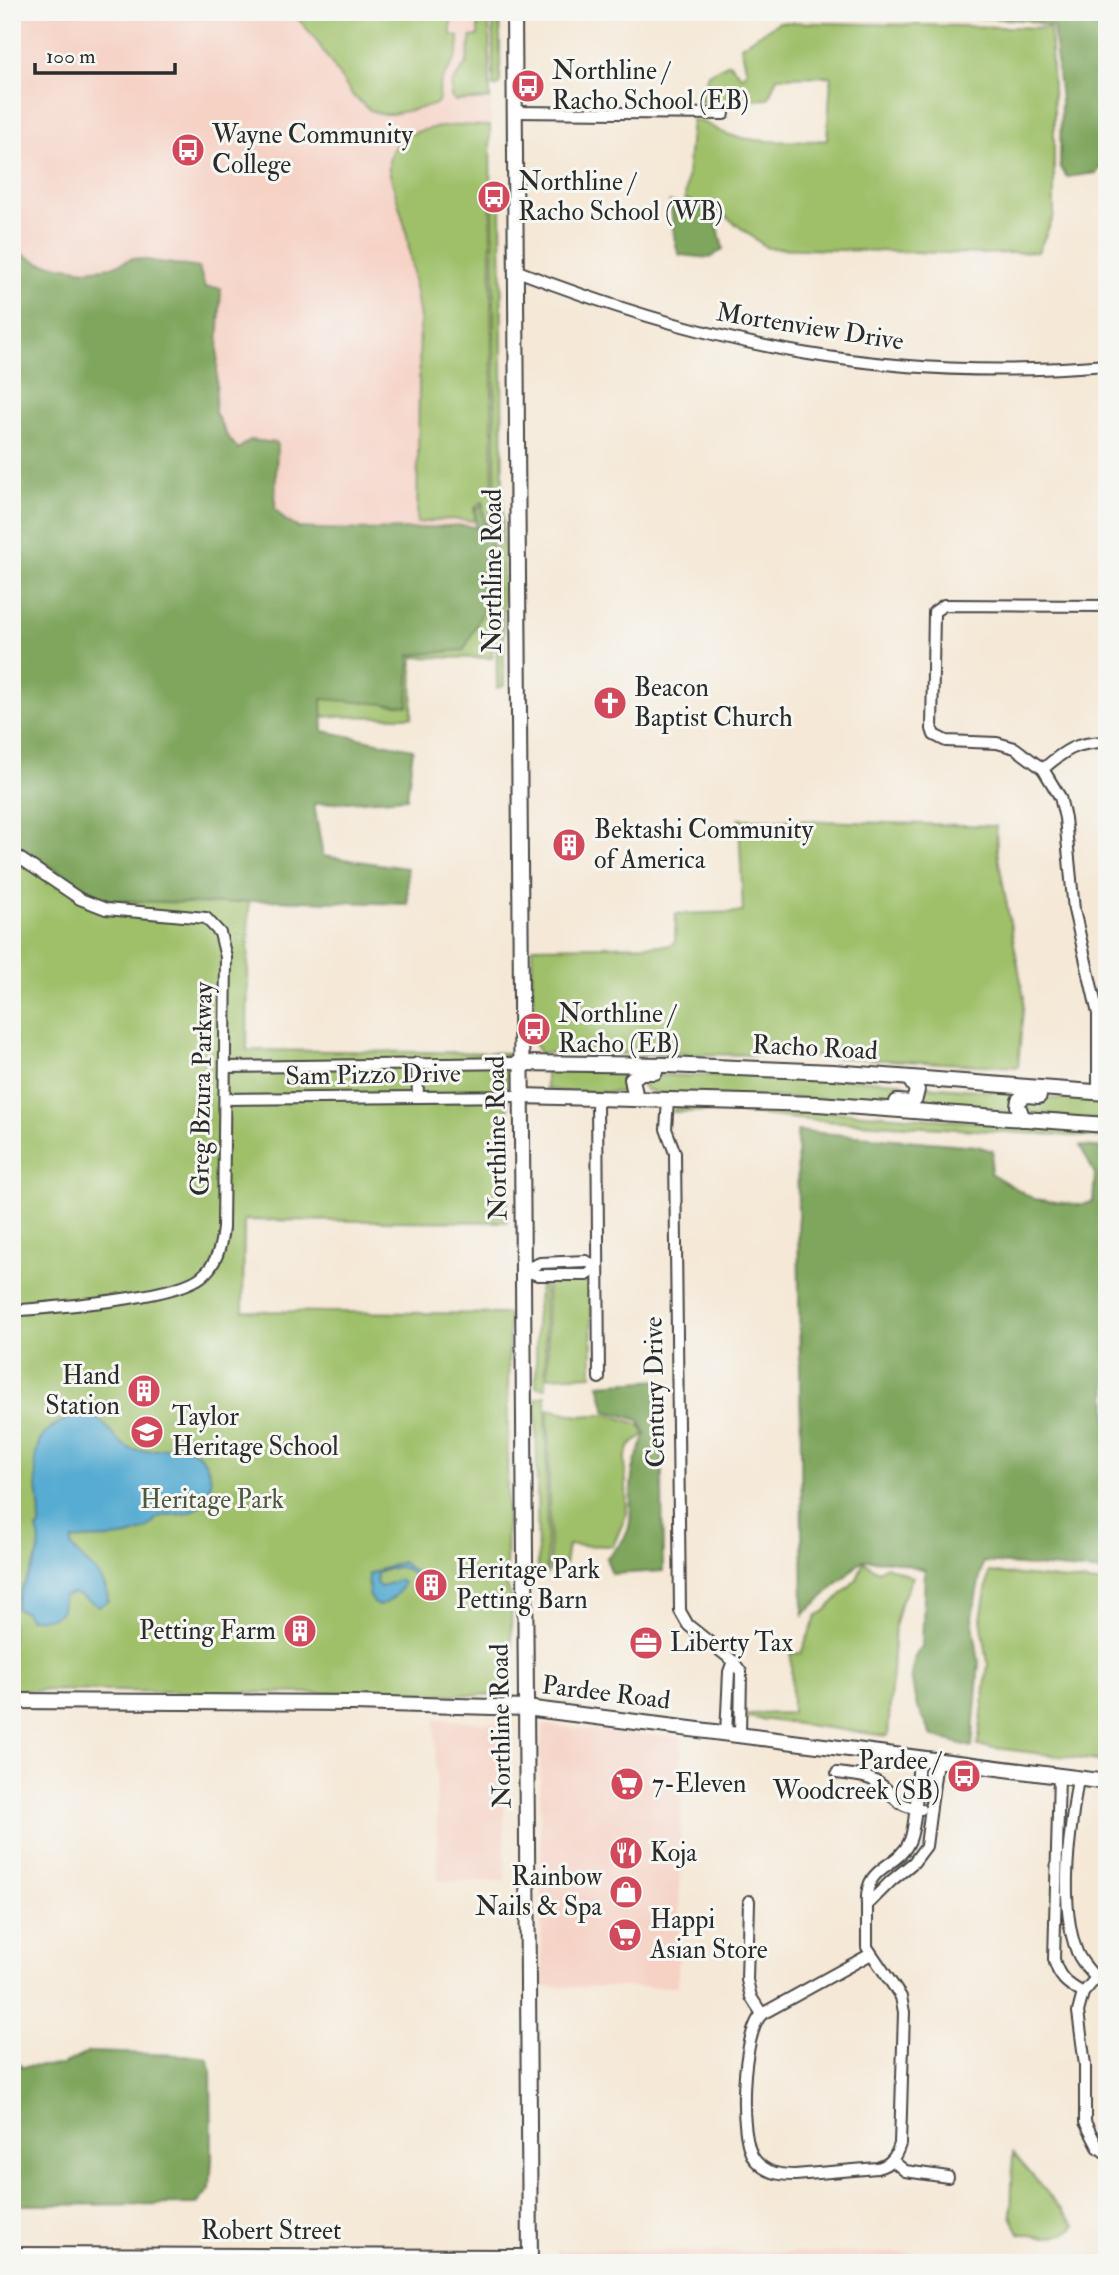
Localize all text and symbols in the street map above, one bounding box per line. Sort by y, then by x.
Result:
scale bar [35,32,175,76]
text: 100 m [46,43,96,70]
place label: Northline / Racho School (EB) [552,55,749,117]
bus stop icon: Northline / Racho School (EB) [509,67,547,105]
place label: Wayne Community College [211,119,414,181]
bus stop icon: Wayne Community College [169,131,207,169]
place label: Northline / Racho School (WB) [518,166,723,228]
bus stop icon: Northline / Racho School (WB) [475,178,513,216]
street label: Mortenview Drive [714,296,906,358]
street label: Northline Road [477,488,509,653]
place label: Beacon Baptist Church [634,672,793,735]
church icon: Beacon Baptist Church [591,684,629,722]
place label: Bektashi Community of America [594,814,814,876]
building icon: Bektashi Community of America [550,826,588,864]
street label: Greg Bzura Parkway [184,981,220,1196]
place label: Northline / Racho (EB) [558,998,679,1060]
bus stop icon: Northline / Racho (EB) [515,1010,553,1048]
street label: Racho Road [751,1029,879,1067]
street label: Northline Road [480,1055,514,1221]
street label: Sam Pizzo Drive [285,1057,461,1093]
street label: Century Drive [638,1316,672,1468]
place label: Hand Station [45,1360,120,1422]
building icon: Hand Station [125,1372,163,1410]
place label: Taylor Heritage School [172,1401,339,1463]
school or university icon: Taylor Heritage School [128,1413,166,1451]
park label: Heritage Park [140,1484,284,1516]
place label: Heritage Park Petting Barn [456,1554,600,1616]
building icon: Heritage Park Petting Barn [412,1566,450,1604]
building icon: Petting Farm [281,1612,319,1650]
place label: Petting Farm [139,1615,276,1647]
office icon: Liberty Tax [627,1624,665,1662]
place label: Liberty Tax [670,1627,793,1659]
street label: Northline Road [484,1643,518,1809]
street label: Pardee Road [540,1669,672,1717]
place label: Pardee / Woodcreek (SB) [772,1745,942,1807]
bus stop icon: Pardee / Woodcreek (SB) [945,1757,983,1795]
supermarket icon: 7-Eleven [608,1765,646,1803]
place label: 7-Eleven [652,1768,746,1800]
restaurant icon: Koja [607,1834,645,1872]
place label: Koja [650,1837,697,1869]
place label: Rainbow Nails & Spa [475,1861,603,1924]
shop icon: Rainbow Nails & Spa [607,1873,645,1911]
place label: Happi Asian Store [649,1904,768,1966]
supermarket icon: Happi Asian Store [606,1916,644,1954]
street label: Robert Street [201,2215,341,2247]

